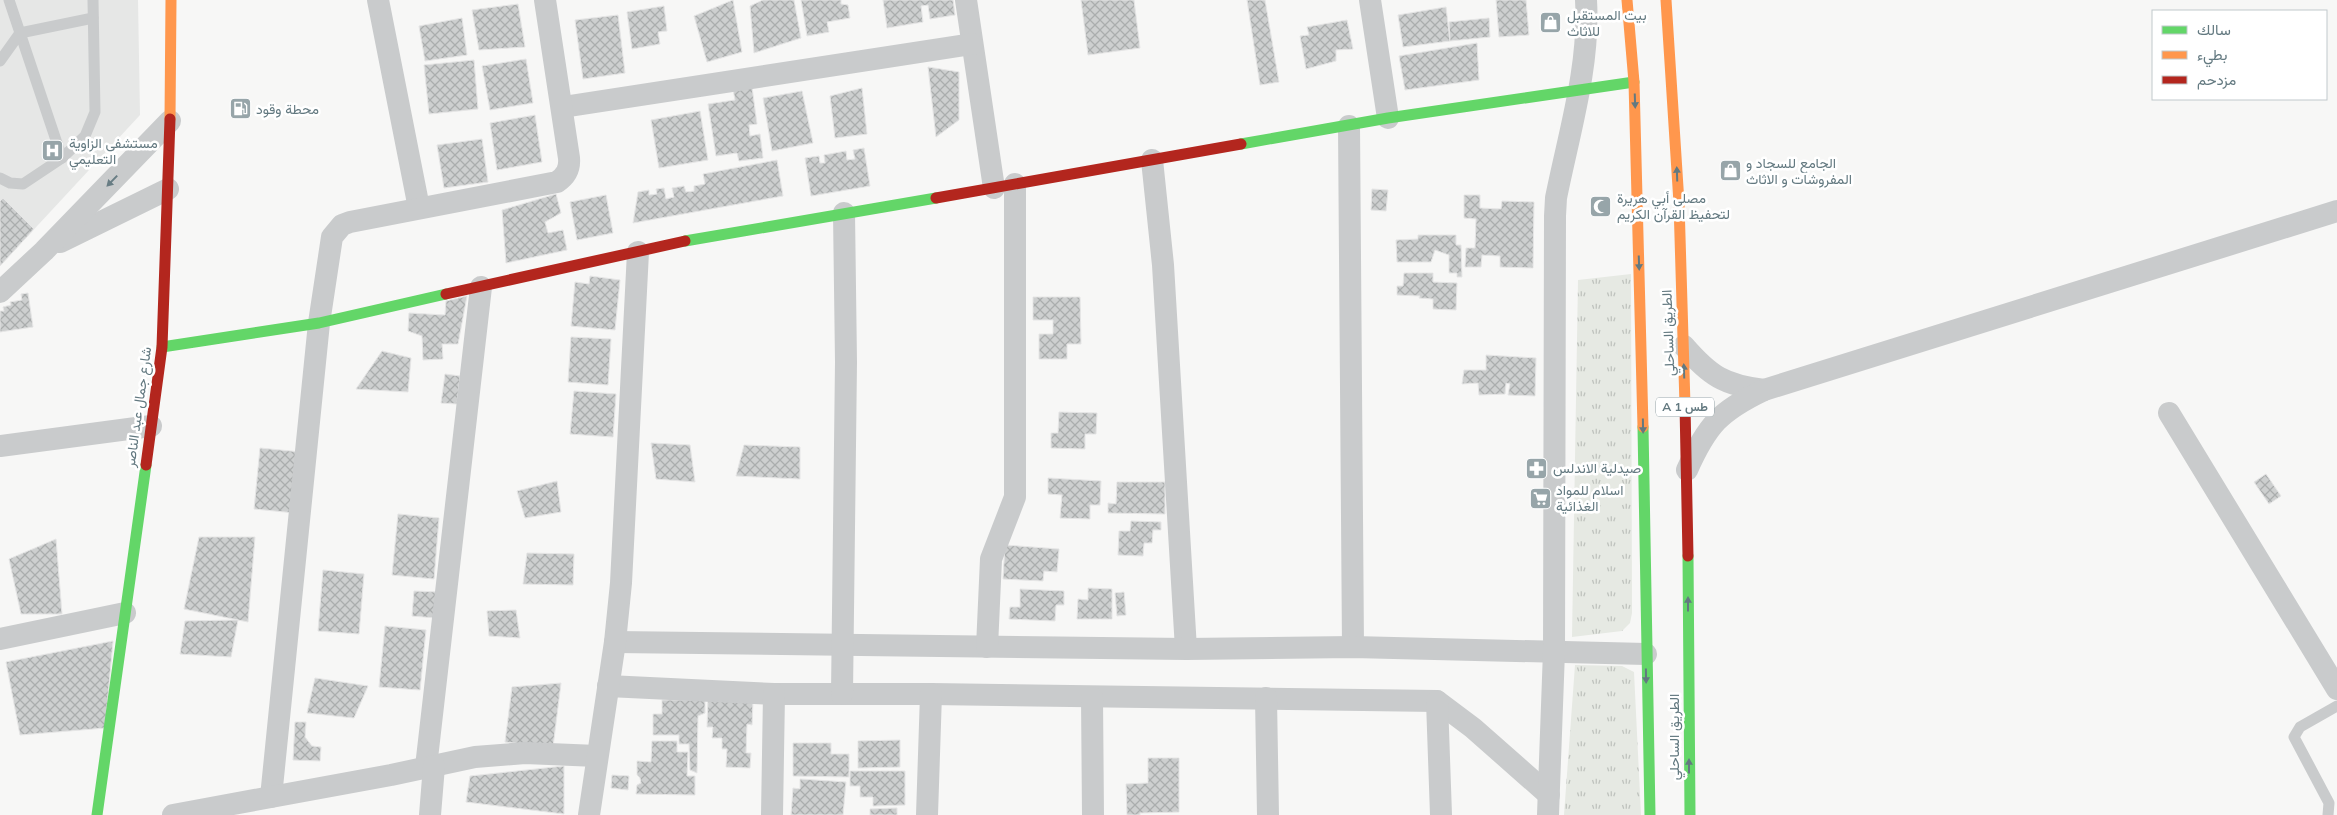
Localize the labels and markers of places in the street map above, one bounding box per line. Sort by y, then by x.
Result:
place label: بيت المستقبل للاثاث [1567,6,1647,40]
shop icon: بيت المستقبل للاثاث [1539,11,1563,35]
fuel station icon: محطة وقود [228,97,252,121]
place label: محطة وقود [256,100,319,118]
place label: مستشفى الزاوية التعليمي [69,134,158,171]
hospital icon: مستشفى الزاوية التعليمي [41,139,65,163]
place label: الجامع للسجاد و المفروشات و الاثاث [1746,154,1852,188]
shop icon: الجامع للسجاد و المفروشات و الاثاث [1718,159,1742,183]
place label: مصلى أبي هريرة لتحفيظ القرآن الكريم [1617,189,1730,223]
mosque icon: مصلى أبي هريرة لتحفيظ القرآن الكريم [1589,194,1613,218]
pharmacy icon: صيدلية الاندلس [1525,456,1549,480]
place label: صيدلية الاندلس [1553,459,1642,477]
place label: اسلام للمواد الغذائية [1556,481,1623,515]
supermarket icon: اسلام للمواد الغذائية [1528,486,1552,510]

